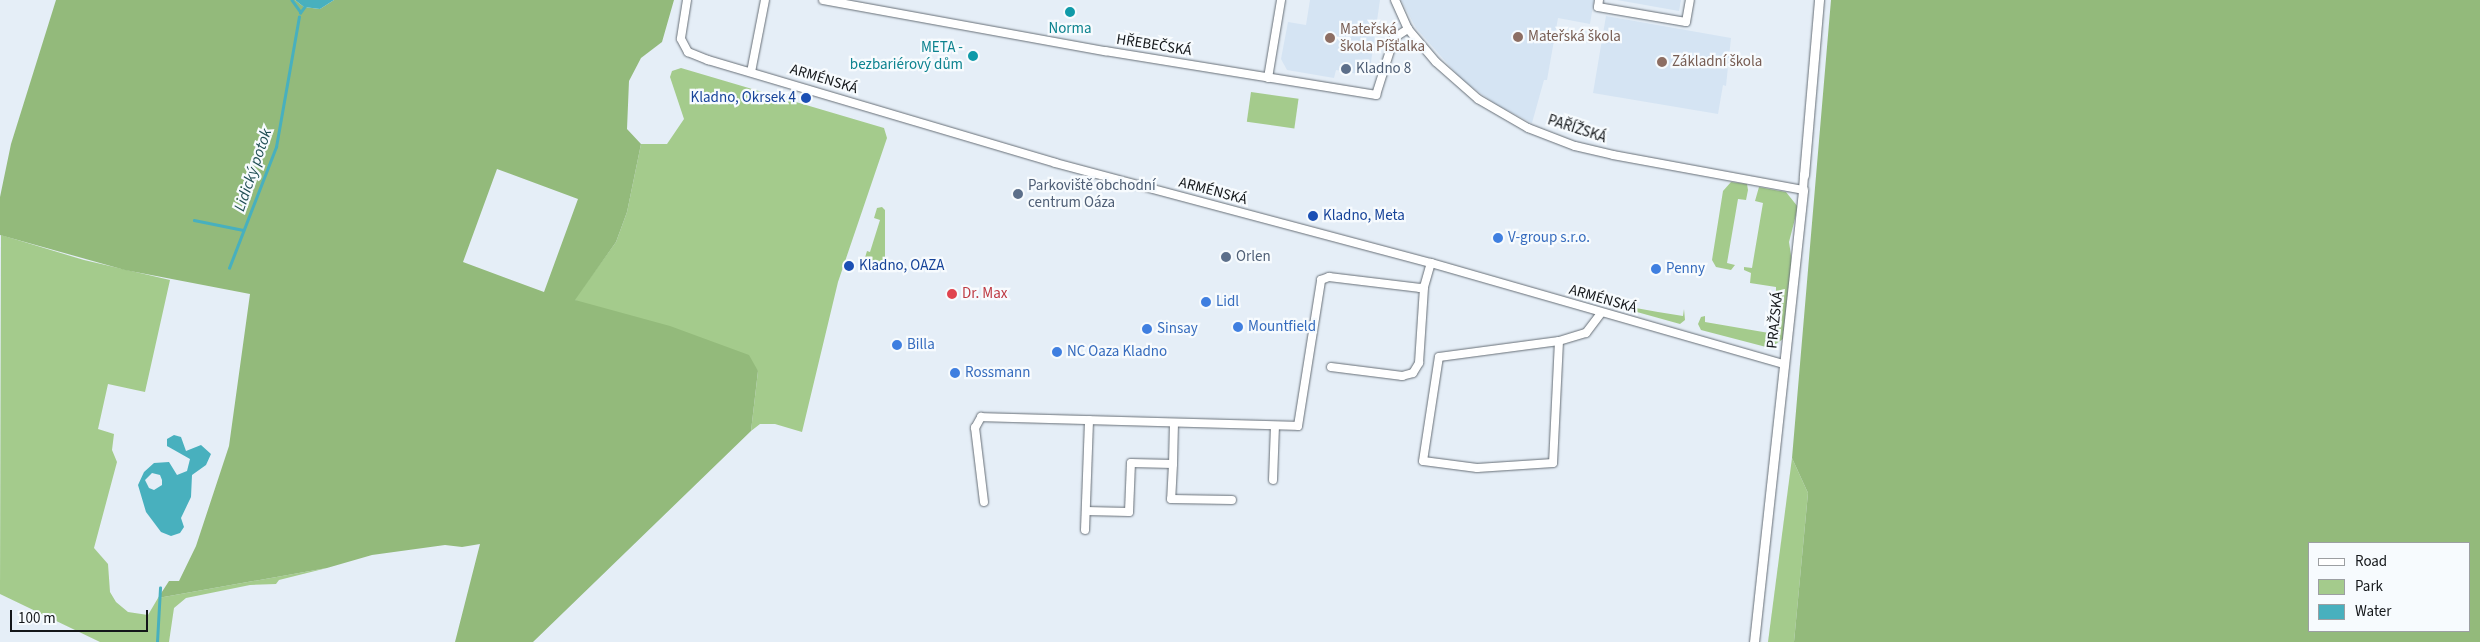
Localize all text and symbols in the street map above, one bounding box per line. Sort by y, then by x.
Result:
marker: Norma [1064,6,1076,18]
place label: Norma [1048,20,1092,38]
place label: Mateřská škola Píšťalka [1340,20,1425,55]
place label: Mateřská škola [1528,28,1621,46]
street label: HŘEBEČSKÁ [1115,30,1193,60]
marker: Mateřská škola [1512,31,1524,43]
marker: Mateřská škola Píšťalka [1324,32,1336,44]
place label: META - bezbariérový dům [850,38,963,73]
marker: META - bezbariérový dům [967,50,979,62]
place label: Základní škola [1672,53,1762,71]
marker: Základní škola [1656,56,1668,68]
street label: ARMÉNSKÁ [788,60,860,98]
place label: Kladno 8 [1356,60,1411,78]
marker: Kladno 8 [1340,63,1352,75]
place label: Kladno, Okrsek 4 [691,89,796,107]
marker: Kladno, Okrsek 4 [800,92,812,104]
street label: PAŘÍŽSKÁ [1545,111,1609,147]
water label: Lidický potok [230,126,276,214]
street label: ARMÉNSKÁ [1177,173,1249,209]
place label: Parkoviště obchodní centrum Oáza [1028,176,1156,211]
marker: Parkoviště obchodní centrum Oáza [1012,188,1024,200]
place label: Kladno, Meta [1323,207,1405,225]
marker: Kladno, Meta [1307,210,1319,222]
place label: V-group s.r.o. [1508,229,1590,247]
marker: V-group s.r.o. [1492,232,1504,244]
place label: Orlen [1236,248,1271,266]
marker: Orlen [1220,251,1232,263]
place label: Kladno, OAZA [859,257,944,275]
marker: Kladno, OAZA [843,260,855,272]
place label: Penny [1666,260,1705,278]
marker: Penny [1650,263,1662,275]
street label: ARMÉNSKÁ [1567,281,1639,317]
place label: Dr. Max [962,285,1007,303]
marker: Dr. Max [946,288,958,300]
street label: PRAŽSKÁ [1763,291,1787,349]
place label: Lidl [1216,293,1239,311]
marker: Lidl [1200,296,1212,308]
place label: Mountfield [1248,318,1316,336]
place label: Sinsay [1157,320,1198,338]
marker: Mountfield [1232,321,1244,333]
marker: Sinsay [1141,323,1153,335]
place label: Billa [907,336,935,354]
marker: Billa [891,339,903,351]
place label: NC Oaza Kladno [1067,343,1167,361]
marker: NC Oaza Kladno [1051,346,1063,358]
place label: Rossmann [965,364,1030,382]
marker: Rossmann [949,367,961,379]
legend [2308,542,2470,632]
text: Road [2355,551,2387,572]
text: Park [2355,576,2383,597]
scale bar [12,600,150,632]
text: Water [2355,601,2391,622]
text: 100 m [18,608,56,629]

